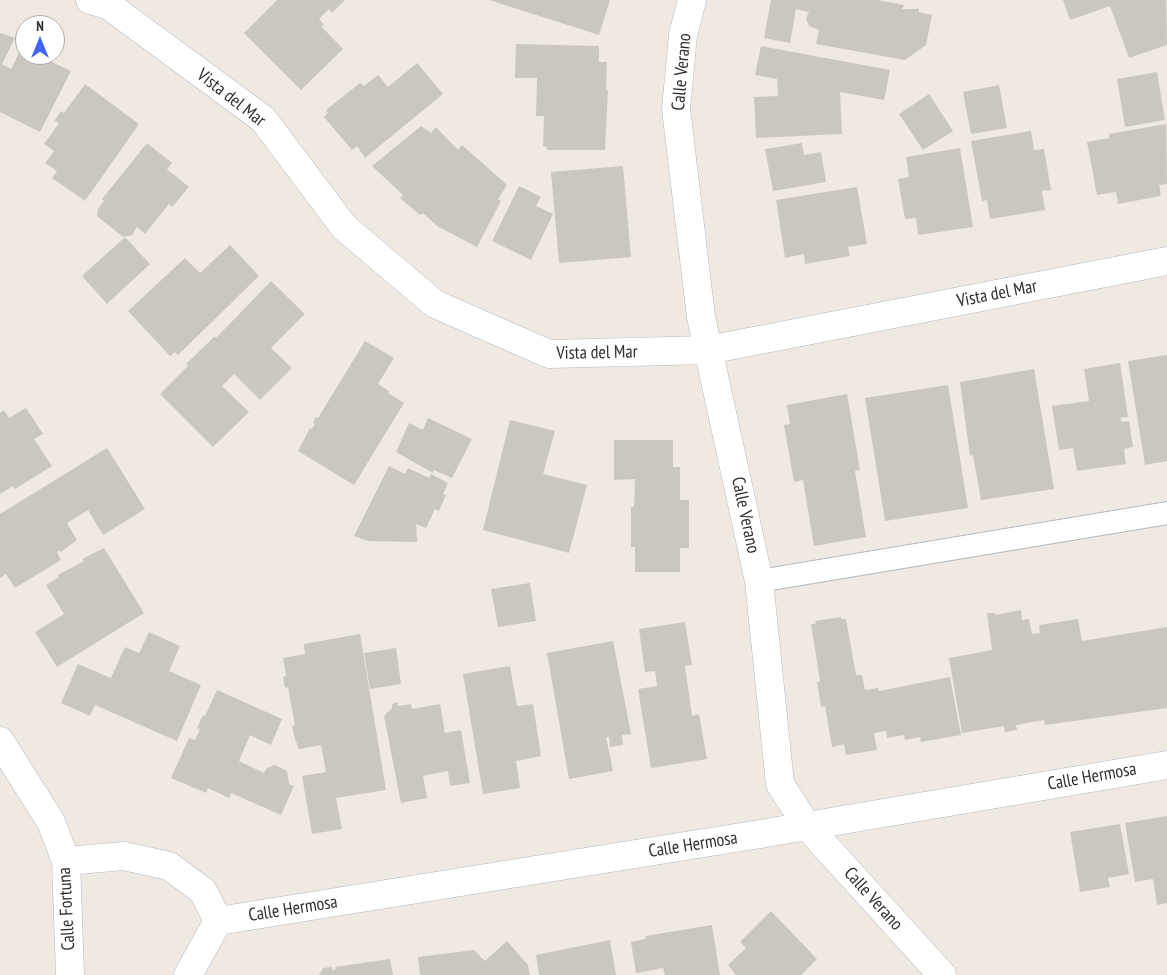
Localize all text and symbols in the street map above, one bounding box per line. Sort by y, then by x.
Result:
north arrow [15,15,65,65]
text: N [36,17,44,35]
street label: Calle Verano [668,32,696,112]
street label: Vista del Mar [192,65,270,131]
street label: Vista del Mar [955,276,1039,312]
street label: Vista del Mar [556,341,638,365]
street label: Calle Verano [726,475,764,555]
street label: Calle Hermosa [1046,759,1138,795]
street label: Calle Hermosa [647,827,739,863]
street label: Calle Verano [839,863,907,935]
street label: Calle Fortuna [54,867,80,951]
street label: Calle Hermosa [247,891,339,927]

